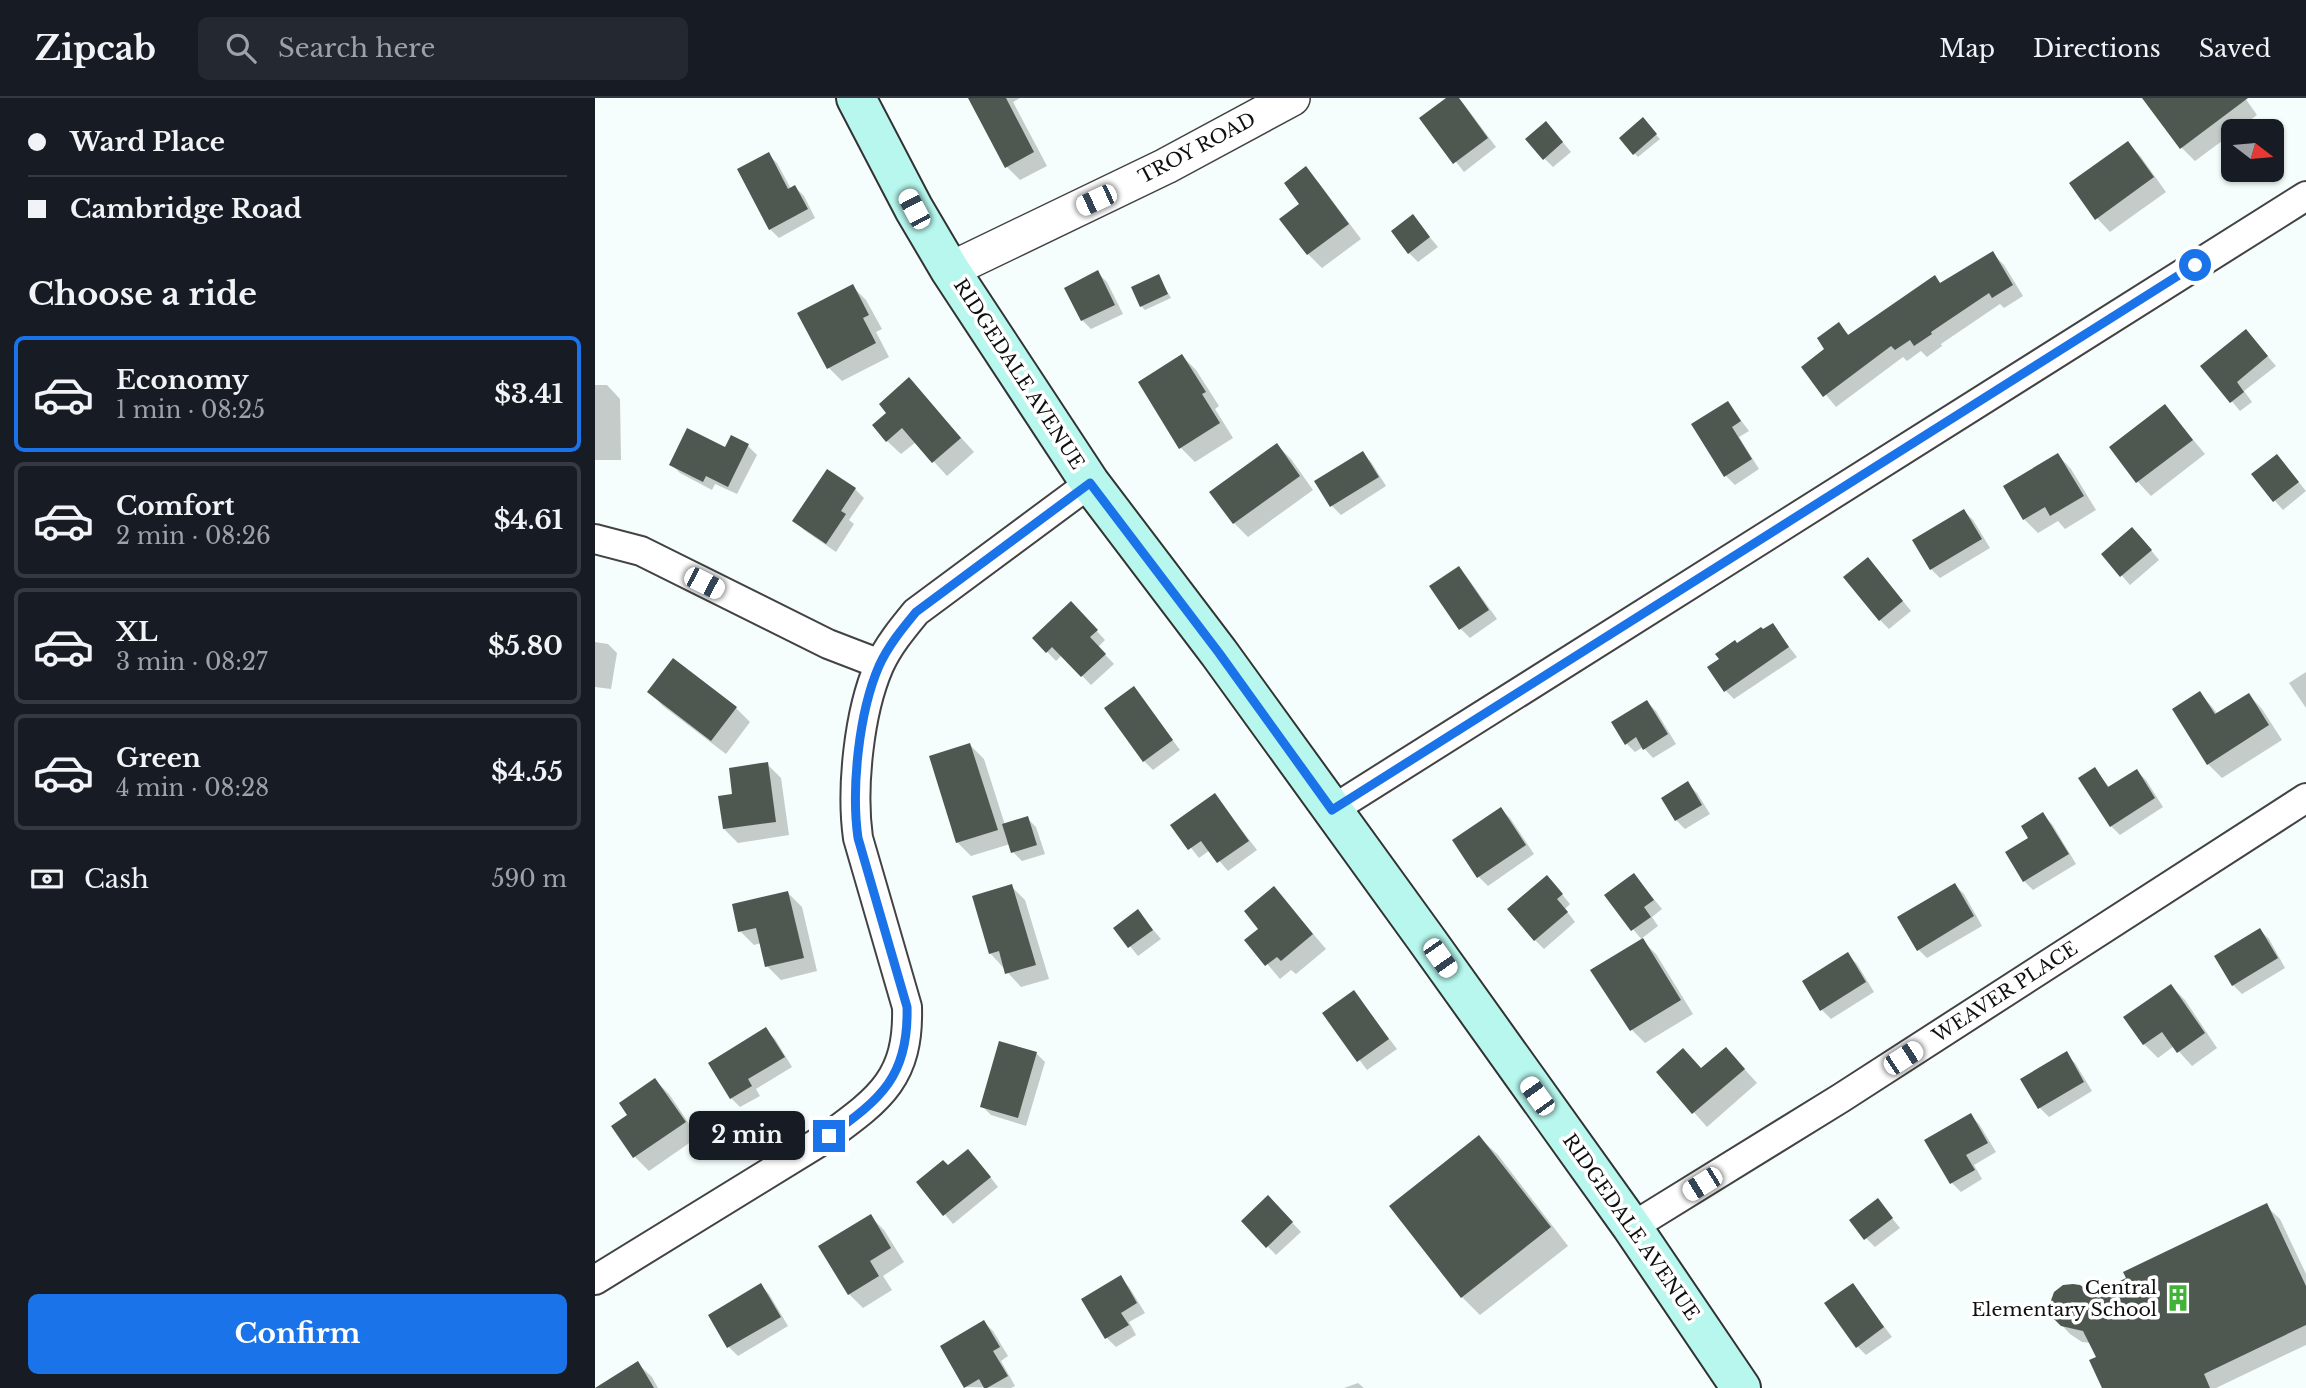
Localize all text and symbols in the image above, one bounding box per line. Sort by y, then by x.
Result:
search box [198,17,688,80]
text: Zipcab [35,28,156,69]
icon: search [222,29,260,67]
text: Search here [278,32,435,64]
text: Map [1939,34,1995,63]
text: Directions [2033,34,2161,63]
text: Saved [2199,34,2271,63]
street label: TROY ROAD [1135,108,1259,188]
north arrow [2221,119,2284,182]
map controls [2221,119,2284,182]
text: Ward Place [70,126,225,158]
car [1073,182,1120,218]
car [895,186,934,232]
text: Cambridge Road [70,193,302,225]
route start [2179,249,2211,281]
text: Choose a ride [28,274,257,314]
street label: RIDGEDALE AVENUE [949,274,1089,474]
icon: car [32,363,95,426]
text: Economy [116,364,249,396]
text: $3.41 [494,378,563,410]
text: 1 min · 08:25 [116,396,265,424]
icon: car [32,489,95,552]
text: Comfort [116,490,234,522]
text: $4.61 [494,504,563,536]
text: 2 min · 08:26 [116,522,271,550]
car [681,564,728,602]
icon: car [32,615,95,678]
text: XL [116,616,158,648]
text: $5.80 [488,630,563,662]
text: 3 min · 08:27 [116,648,268,676]
icon: car [32,741,95,804]
text: Green [116,742,201,774]
text: $4.55 [491,756,563,788]
text: 4 min · 08:28 [116,774,269,802]
icon: cash [28,860,66,898]
text: Cash [84,863,149,895]
text: 590 m [491,865,567,893]
car [1420,935,1461,981]
street label: WEAVER PLACE [1927,937,2082,1048]
car [1880,1038,1927,1078]
car [1517,1073,1558,1119]
callout: 2 min [689,1112,805,1160]
route end [813,1120,845,1152]
text: 2 min [711,1121,783,1149]
street label: RIDGEDALE AVENUE [1558,1129,1704,1325]
car [1679,1164,1726,1204]
place label: Central Elementary School [1971,1276,2157,1321]
building icon: Central Elementary School [2163,1283,2193,1313]
button: Confirm [28,1294,567,1374]

